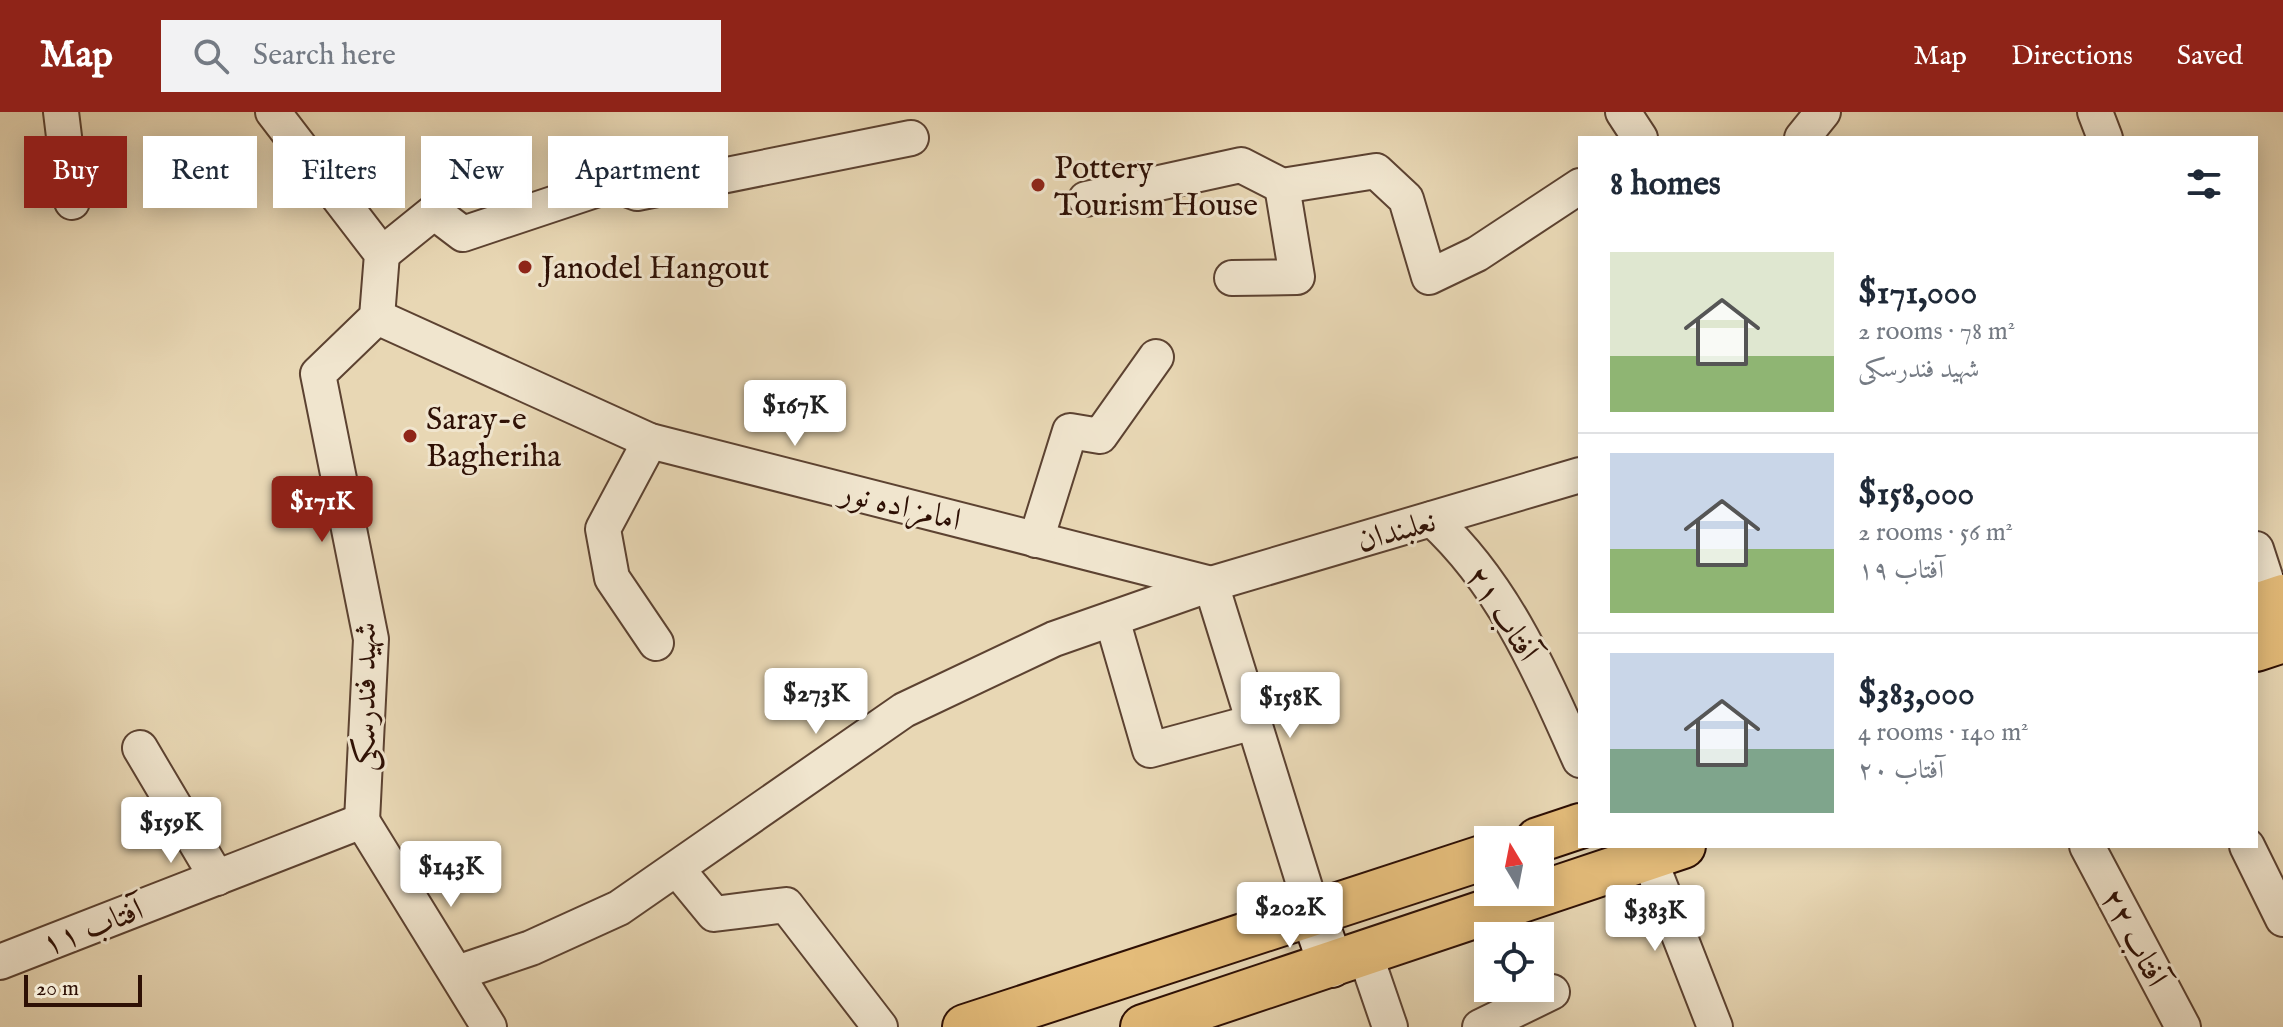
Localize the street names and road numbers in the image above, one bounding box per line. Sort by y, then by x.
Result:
street label: امامزاده نور [833,472,965,542]
street label: نعلبندان [1353,502,1441,563]
street label: آفتاب ۲۱ [1455,558,1549,672]
street label: شهید فندرسکی [346,622,387,772]
street label: آفتاب ۲۲ [2090,881,2178,997]
street label: آفتاب ۱۱ [36,888,152,966]

